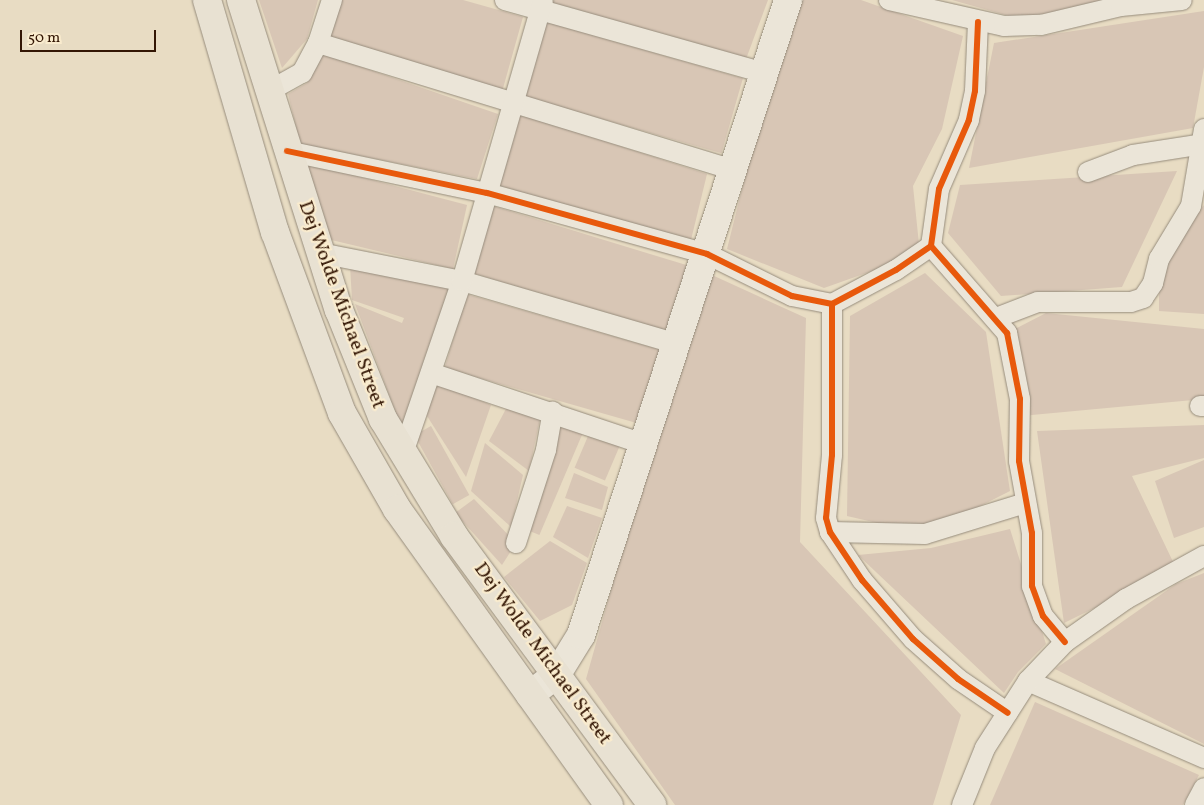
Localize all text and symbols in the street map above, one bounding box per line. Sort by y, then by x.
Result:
scale bar [22,20,159,52]
text: 50 m [28,28,60,49]
street label: Dej Wolde Michael Street [292,197,390,413]
street label: Dej Wolde Michael Street [468,558,616,750]

